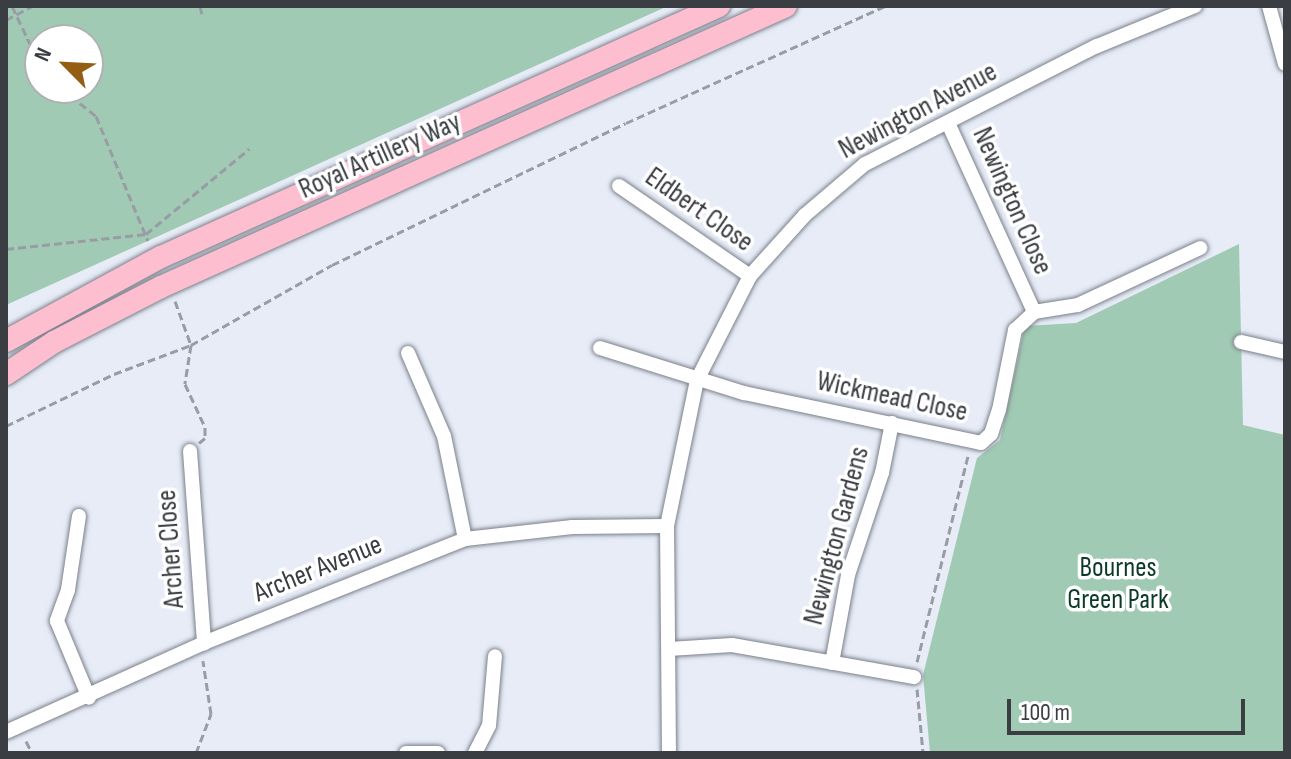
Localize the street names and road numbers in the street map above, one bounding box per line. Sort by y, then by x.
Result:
street label: Newington Avenue [833,55,1003,167]
street label: Royal Artillery Way [294,105,466,207]
street label: Newington Close [965,122,1059,280]
street label: Eldbert Close [638,161,760,259]
street label: Wickmead Close [814,365,970,429]
street label: Newington Gardens [797,443,877,629]
street label: Archer Close [150,489,192,609]
street label: Archer Avenue [249,528,387,610]

